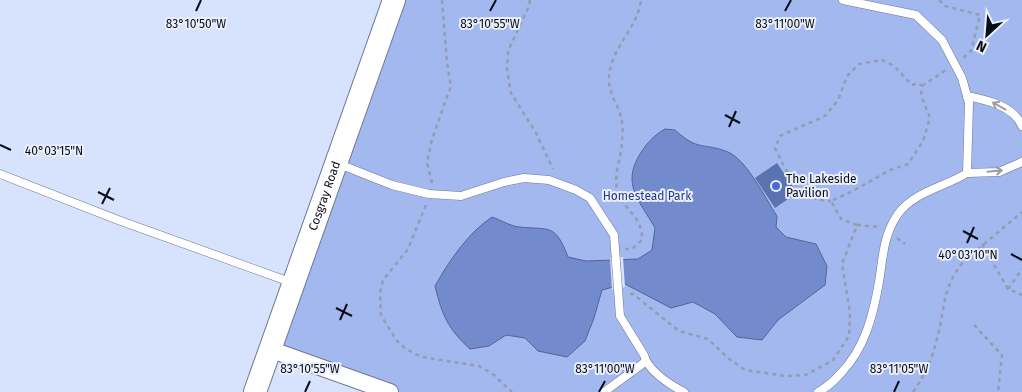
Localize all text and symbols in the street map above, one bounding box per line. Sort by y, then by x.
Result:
north arrow [962,10,1012,60]
text: 83°10'50"W [166,17,226,31]
text: 83°10'55"W [460,17,520,31]
text: 83°11'00"W [755,17,815,31]
text: N [974,37,989,56]
one-way arrow [992,100,1006,110]
text: 40°03'15"N [25,144,83,158]
street label: Cosgray Road [306,159,343,233]
one-way arrow [987,166,1003,176]
place label: The Lakeside Pavilion [786,172,857,200]
marker: The Lakeside Pavilion [770,180,782,192]
park label: Homestead Park [603,189,692,203]
text: 40°03'10"N [938,248,998,262]
text: 83°10'55"W [280,362,340,376]
text: 83°11'00"W [575,362,635,376]
text: 83°11'05"W [870,362,928,376]

